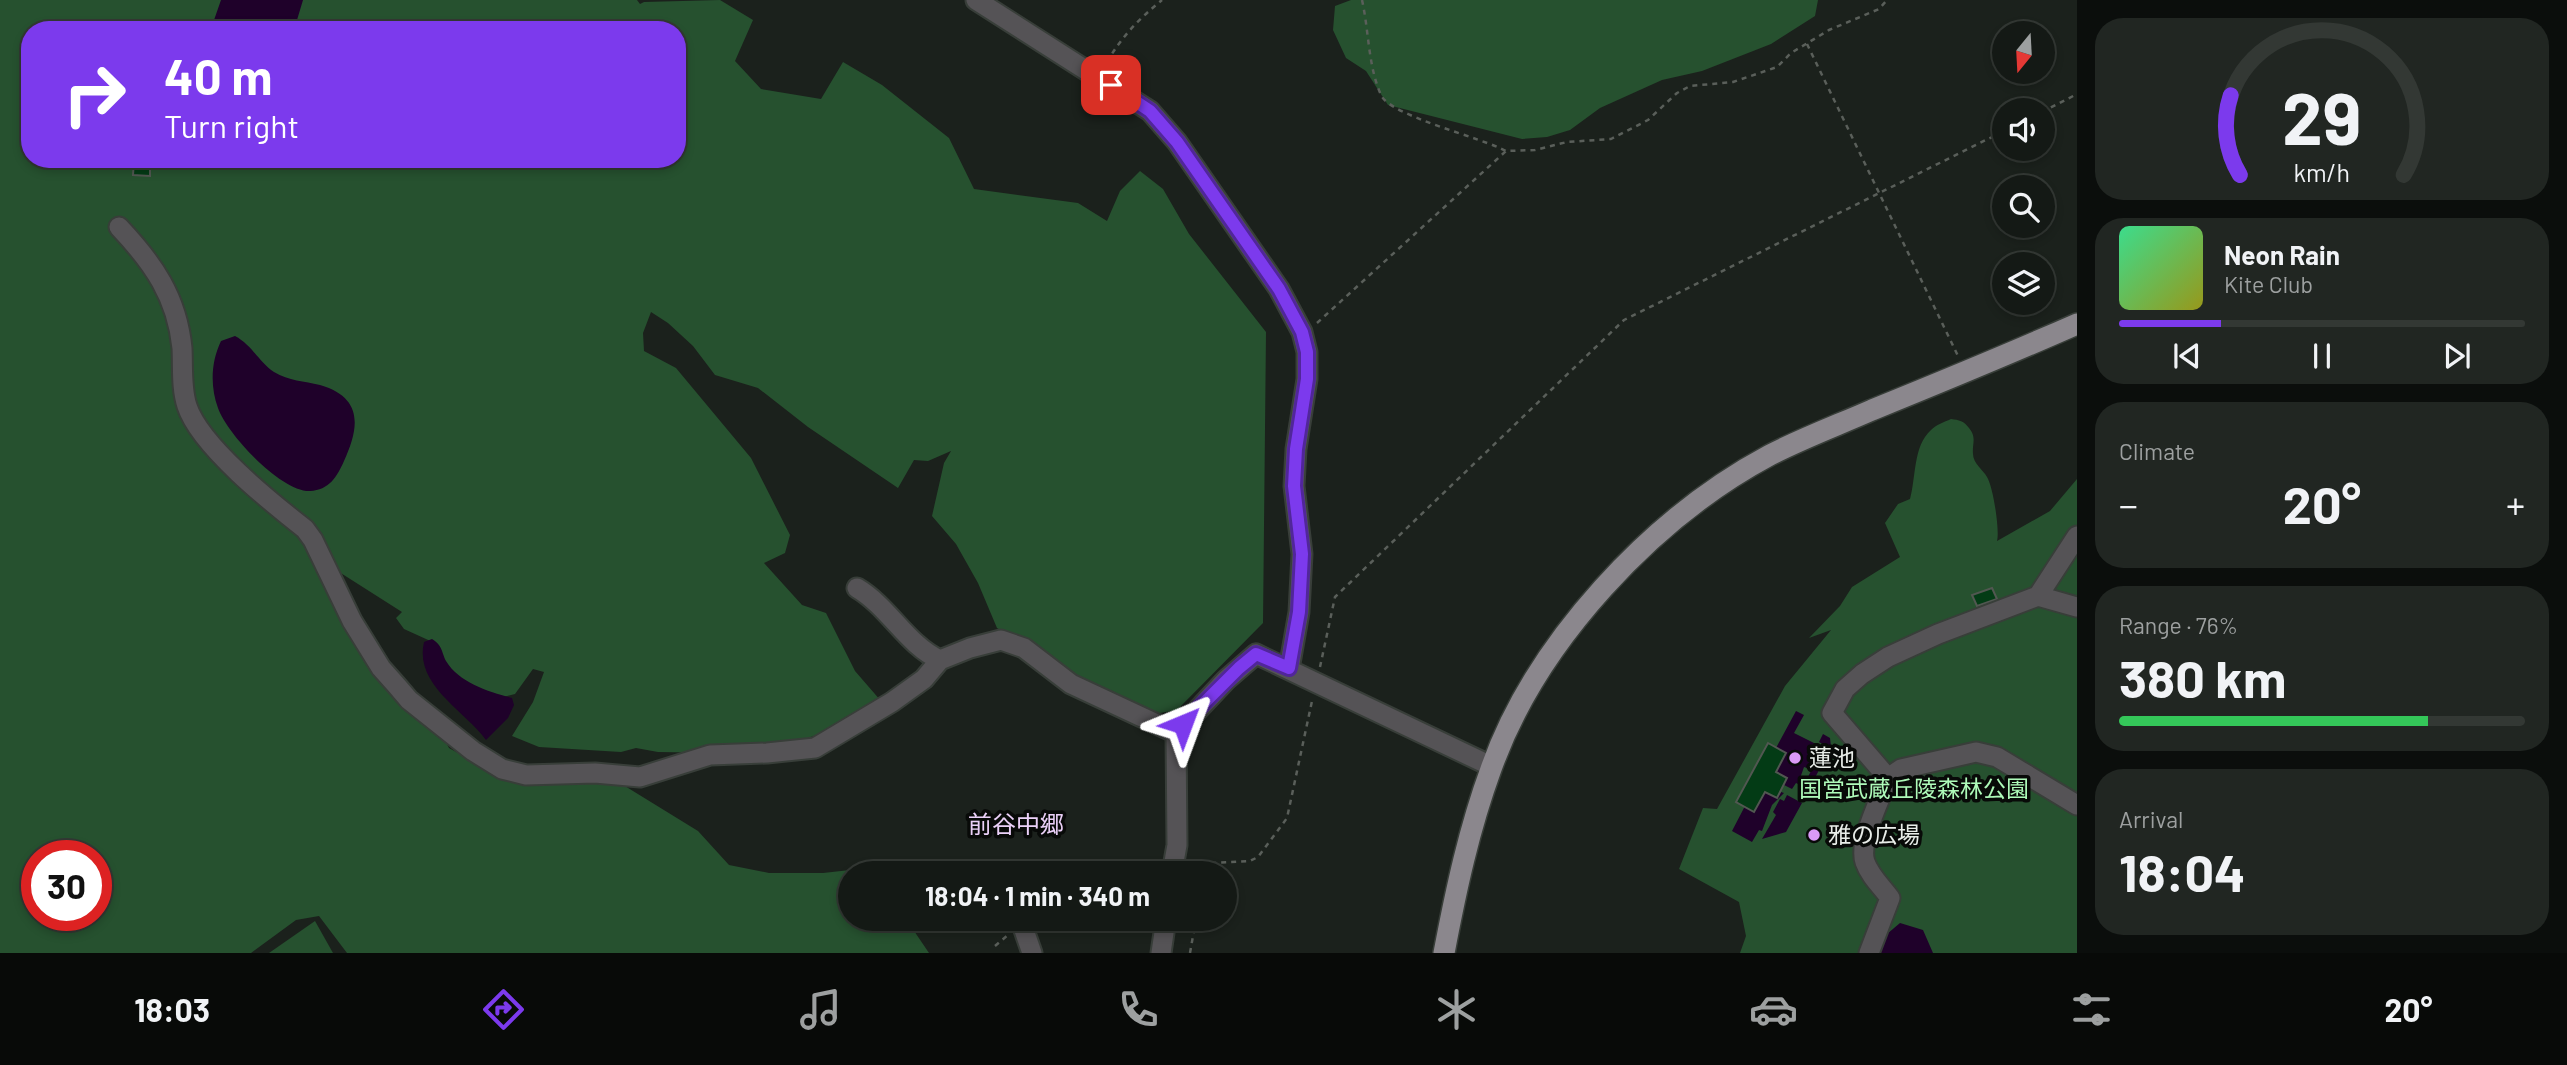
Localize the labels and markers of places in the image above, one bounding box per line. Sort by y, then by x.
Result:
pin [1081,55,1141,115]
place label: 蓮池 [1809,743,1855,771]
marker: 蓮池 [1787,750,1803,766]
place label: 雅の広場 [1828,820,1920,848]
marker: 雅の広場 [1806,827,1822,843]

